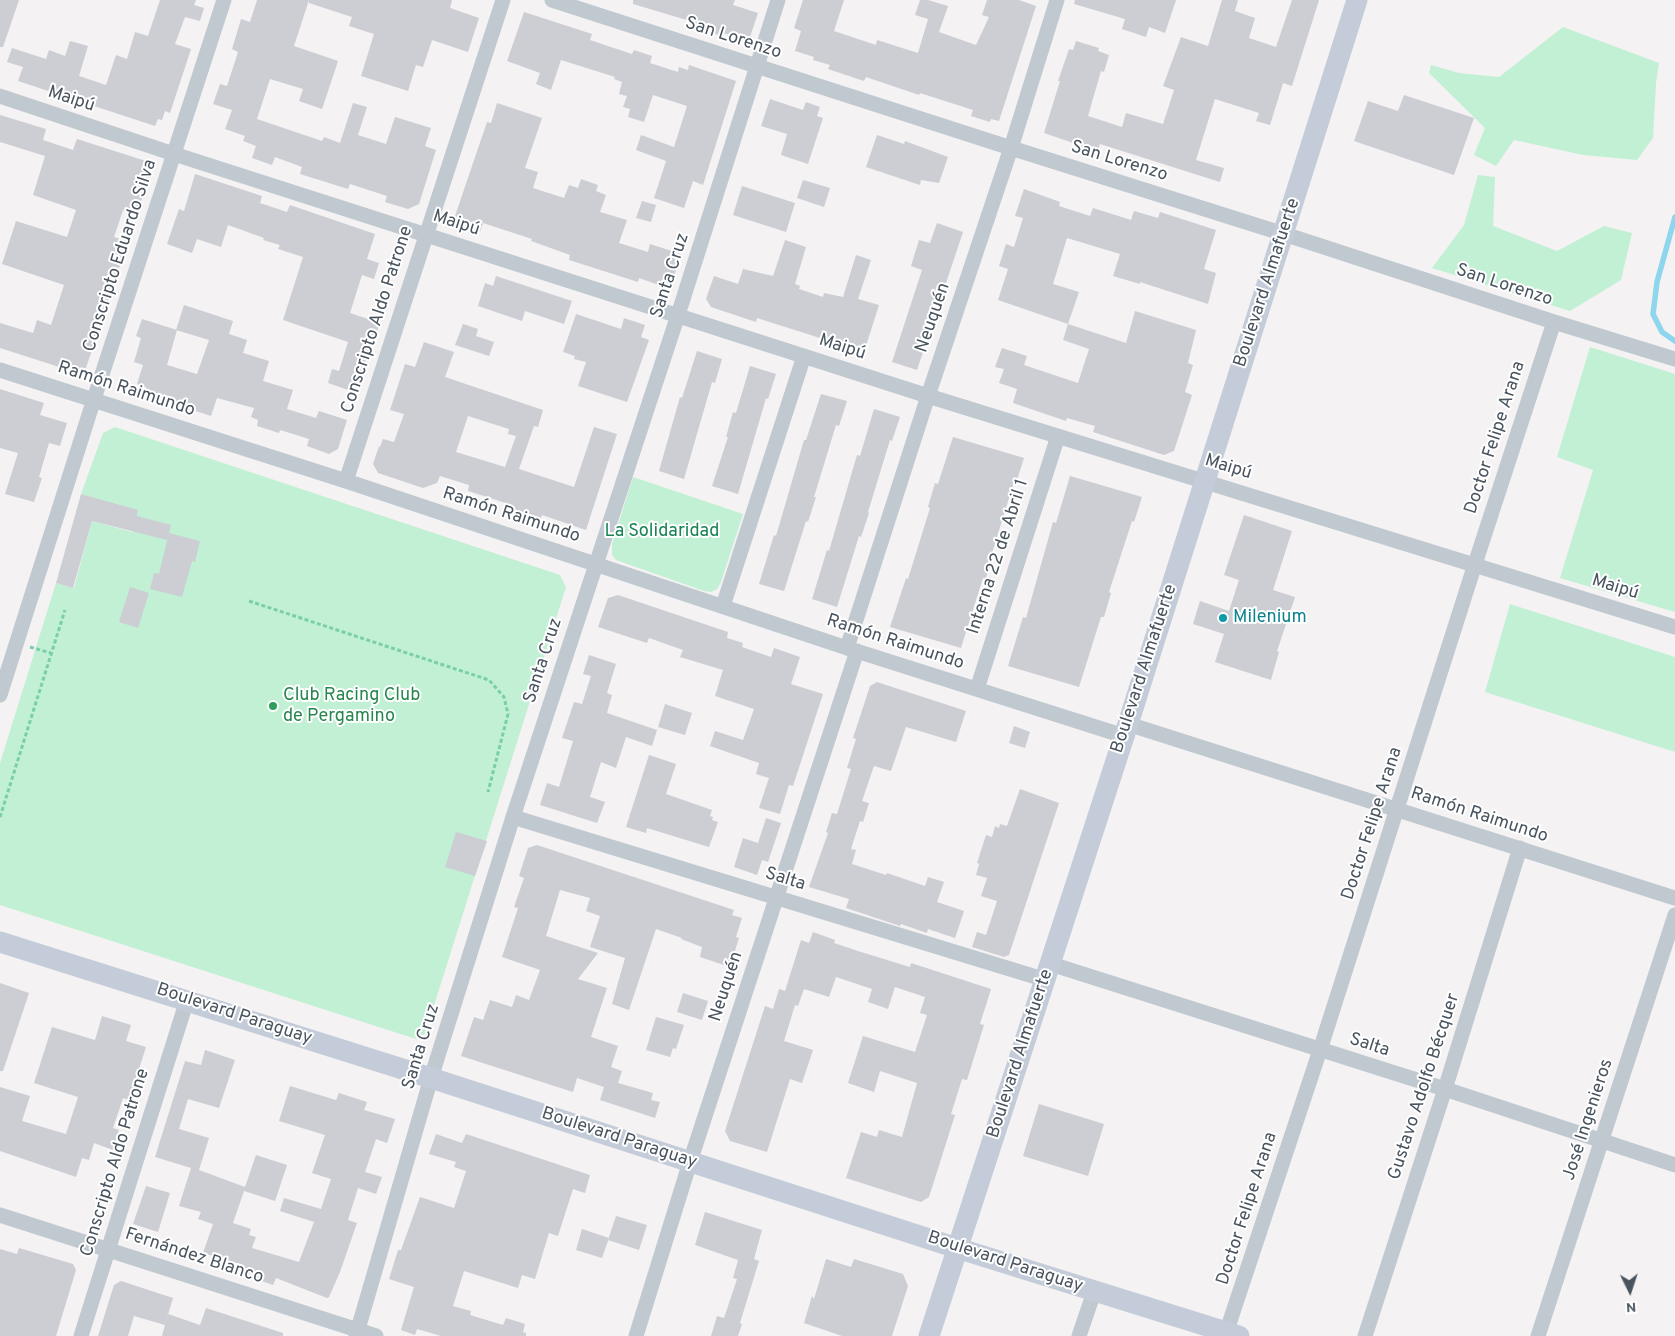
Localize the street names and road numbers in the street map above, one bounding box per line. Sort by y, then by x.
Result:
street label: San Lorenzo [682,13,784,65]
street label: Maipú [45,82,97,118]
street label: San Lorenzo [1068,137,1170,187]
street label: Conscripto Eduardo Silva [80,157,162,355]
street label: Boulevard Almafuerte [1230,196,1306,370]
street label: Maipú [430,206,482,242]
street label: Conscripto Aldo Patrone [337,224,419,416]
street label: Santa Cruz [647,231,695,321]
street label: San Lorenzo [1453,260,1555,312]
street label: Neuquén [912,280,956,356]
street label: Maipú [816,330,868,366]
street label: Ramón Raimundo [55,358,197,422]
street label: Doctor Felipe Arana [1461,359,1531,517]
street label: Maipú [1202,451,1254,485]
street label: Interna 22 de Abril 1 [964,477,1034,637]
street label: Ramón Raimundo [440,484,582,548]
street label: Maipú [1589,571,1641,605]
street label: Boulevard Almafuerte [1107,582,1183,756]
street label: Ramón Raimundo [824,611,966,675]
street label: Santa Cruz [520,616,568,706]
street label: Doctor Felipe Arana [1338,745,1408,903]
street label: Ramón Raimundo [1408,784,1550,848]
street label: Salta [762,864,808,896]
street label: Neuquén [706,949,748,1025]
street label: Boulevard Almafuerte [983,967,1059,1141]
street label: Boulevard Paraguay [154,980,314,1050]
street label: Gustavo Adolfo Bécquer [1385,991,1465,1183]
street label: Santa Cruz [399,1002,445,1092]
street label: Salta [1346,1029,1392,1063]
street label: José Ingenieros [1559,1056,1619,1184]
street label: Conscripto Aldo Patrone [77,1066,155,1260]
street label: Boulevard Paraguay [539,1104,699,1174]
street label: Doctor Felipe Arana [1213,1130,1283,1288]
street label: Fernández Blanco [122,1224,266,1290]
street label: Boulevard Paraguay [925,1228,1085,1298]

